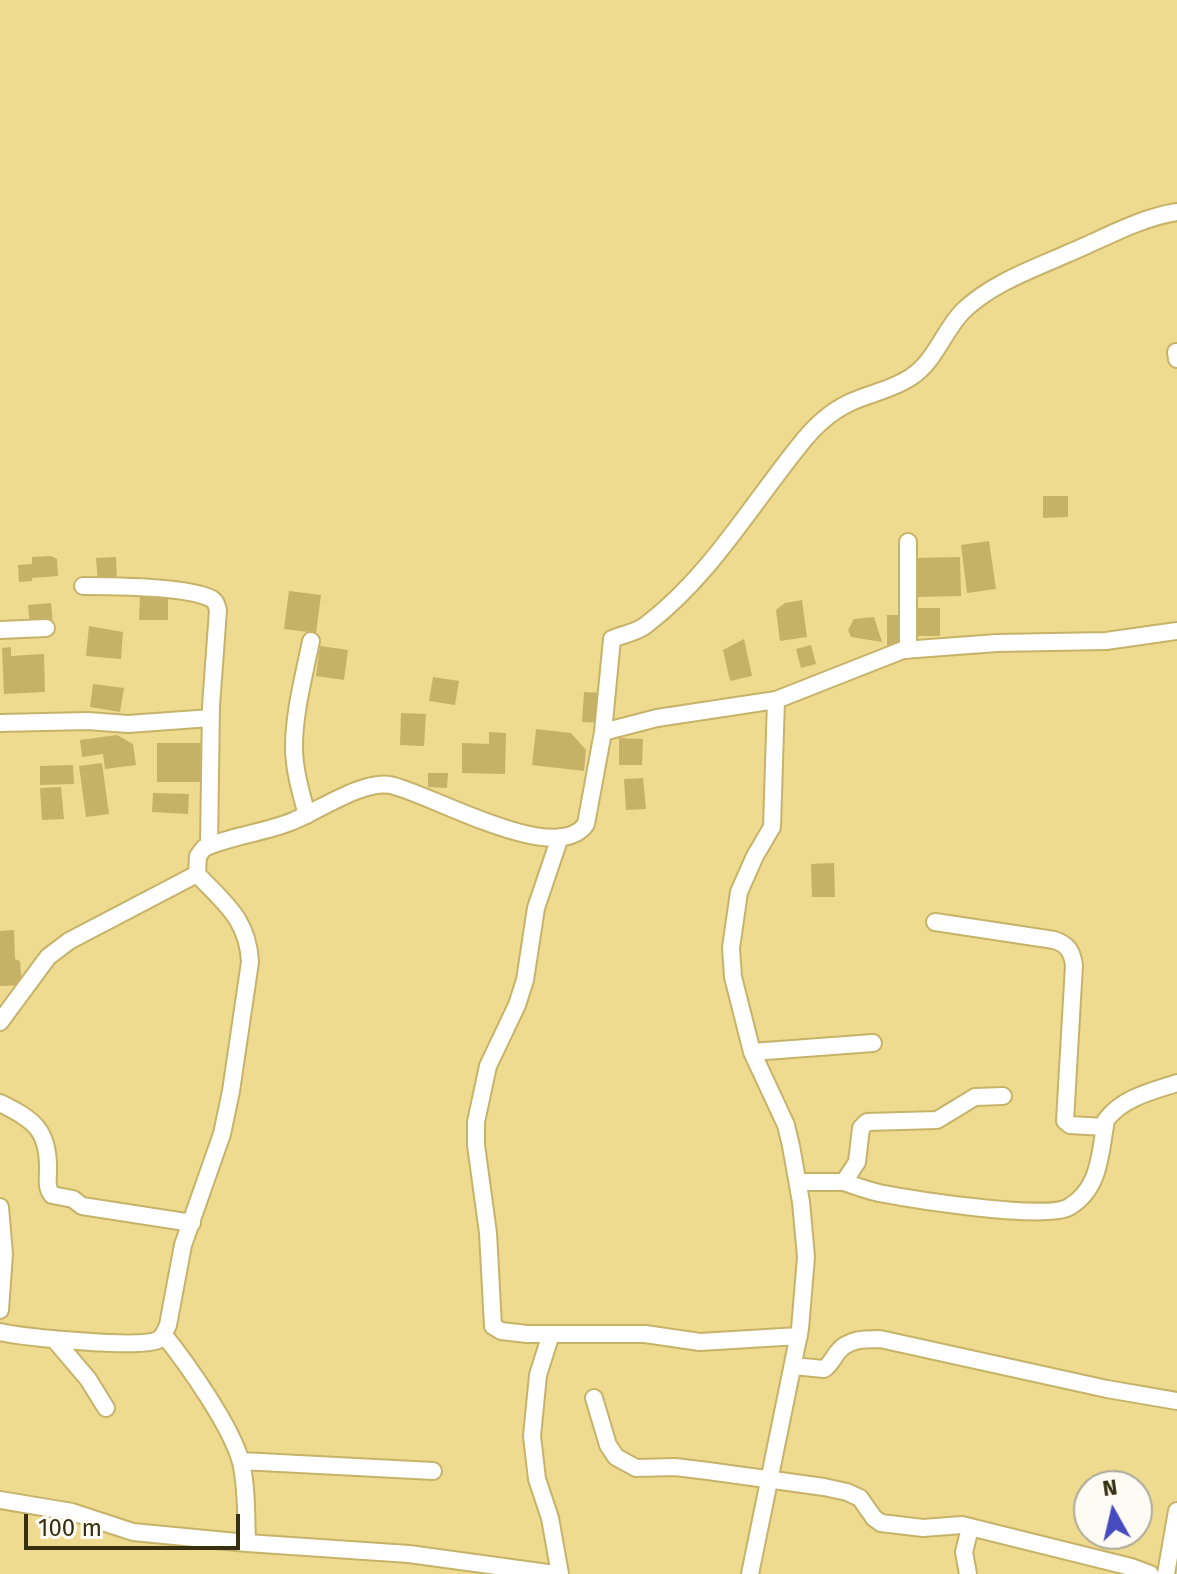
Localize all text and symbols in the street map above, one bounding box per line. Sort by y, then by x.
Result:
north arrow [1073,1470,1153,1550]
text: N [1101,1473,1119,1502]
scale bar [28,1498,244,1548]
text: 100 m [38,1514,102,1542]

